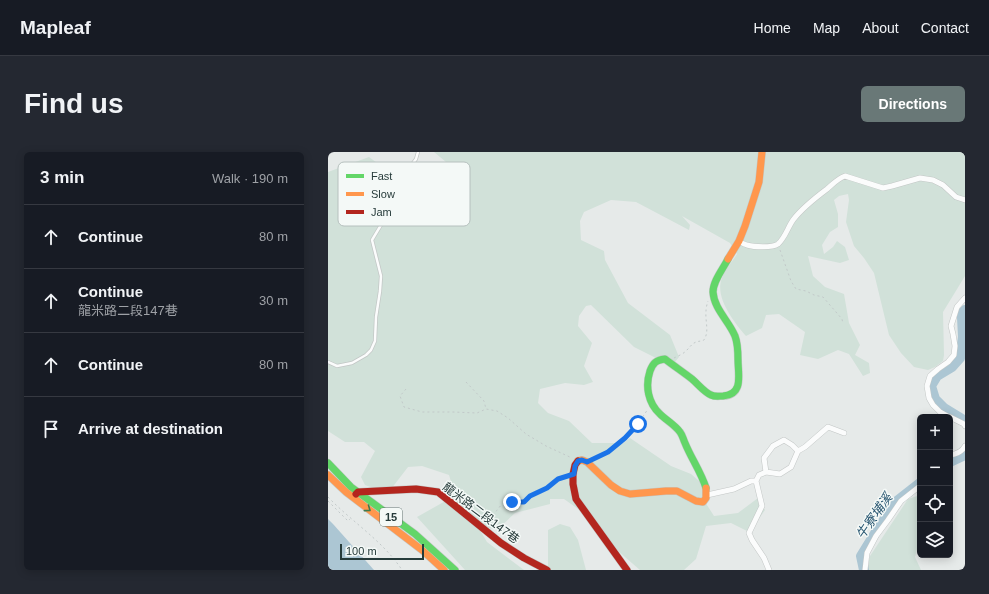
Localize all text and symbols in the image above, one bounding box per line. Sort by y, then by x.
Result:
text: Mapleaf [20,17,91,38]
text: Home [754,20,791,36]
text: Map [813,20,840,36]
text: About [862,20,899,36]
text: Contact [921,20,969,36]
button: Directions [861,86,965,122]
text: Find us [24,88,124,119]
legend [338,162,470,226]
text: 3 min [40,168,84,187]
text: Fast [371,170,392,182]
text: Walk · 190 m [212,171,288,186]
text: Slow [371,188,395,200]
text: Jam [371,206,392,218]
icon: ahead [40,226,62,248]
text: Continue [78,228,143,245]
text: 80 m [259,229,288,244]
text: Continue [78,283,143,300]
icon: ahead [40,290,62,312]
text: 30 m [259,293,288,308]
text: 龍米路二段147巷 [78,303,178,318]
icon: ahead [40,354,62,376]
text: Continue [78,356,143,373]
text: 80 m [259,357,288,372]
map controls [917,414,953,558]
button: + [917,414,953,450]
route start [629,415,647,433]
icon: arrive [40,418,62,440]
text: Arrive at destination [78,420,223,437]
button: − [917,450,953,486]
street label: 龍米路二段147巷 [440,480,522,546]
button: locate [917,486,953,522]
water label: 牛寮埔溪 [853,489,896,542]
route end [503,493,521,511]
one-way arrow [364,504,371,511]
road number: 15 [380,508,402,526]
button: layers [917,522,953,558]
scale bar [340,542,424,561]
text: 100 m [346,545,377,557]

